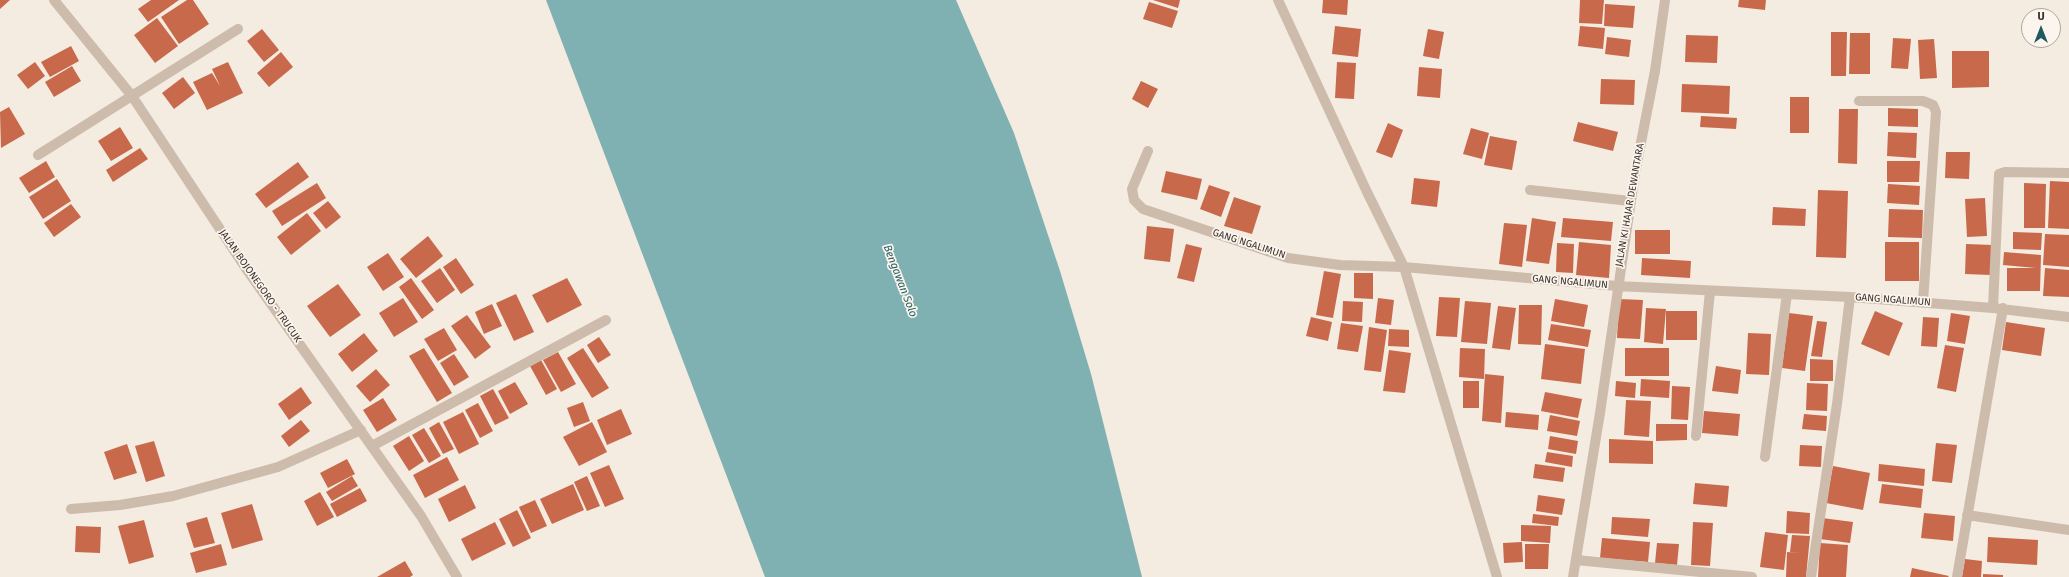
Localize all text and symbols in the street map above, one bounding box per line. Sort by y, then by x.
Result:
north arrow [2021,8,2061,48]
text: U [2037,10,2045,23]
street label: JALAN KI HAJAR DEWANTARA [1613,142,1647,268]
street label: JALAN BOJONEGORO - TRUCUK [216,227,304,345]
street label: GANG NGALIMUN [1211,227,1287,261]
water label: Bengawan Solo [880,243,920,319]
street label: GANG NGALIMUN [1532,273,1608,291]
street label: GANG NGALIMUN [1855,291,1931,309]

